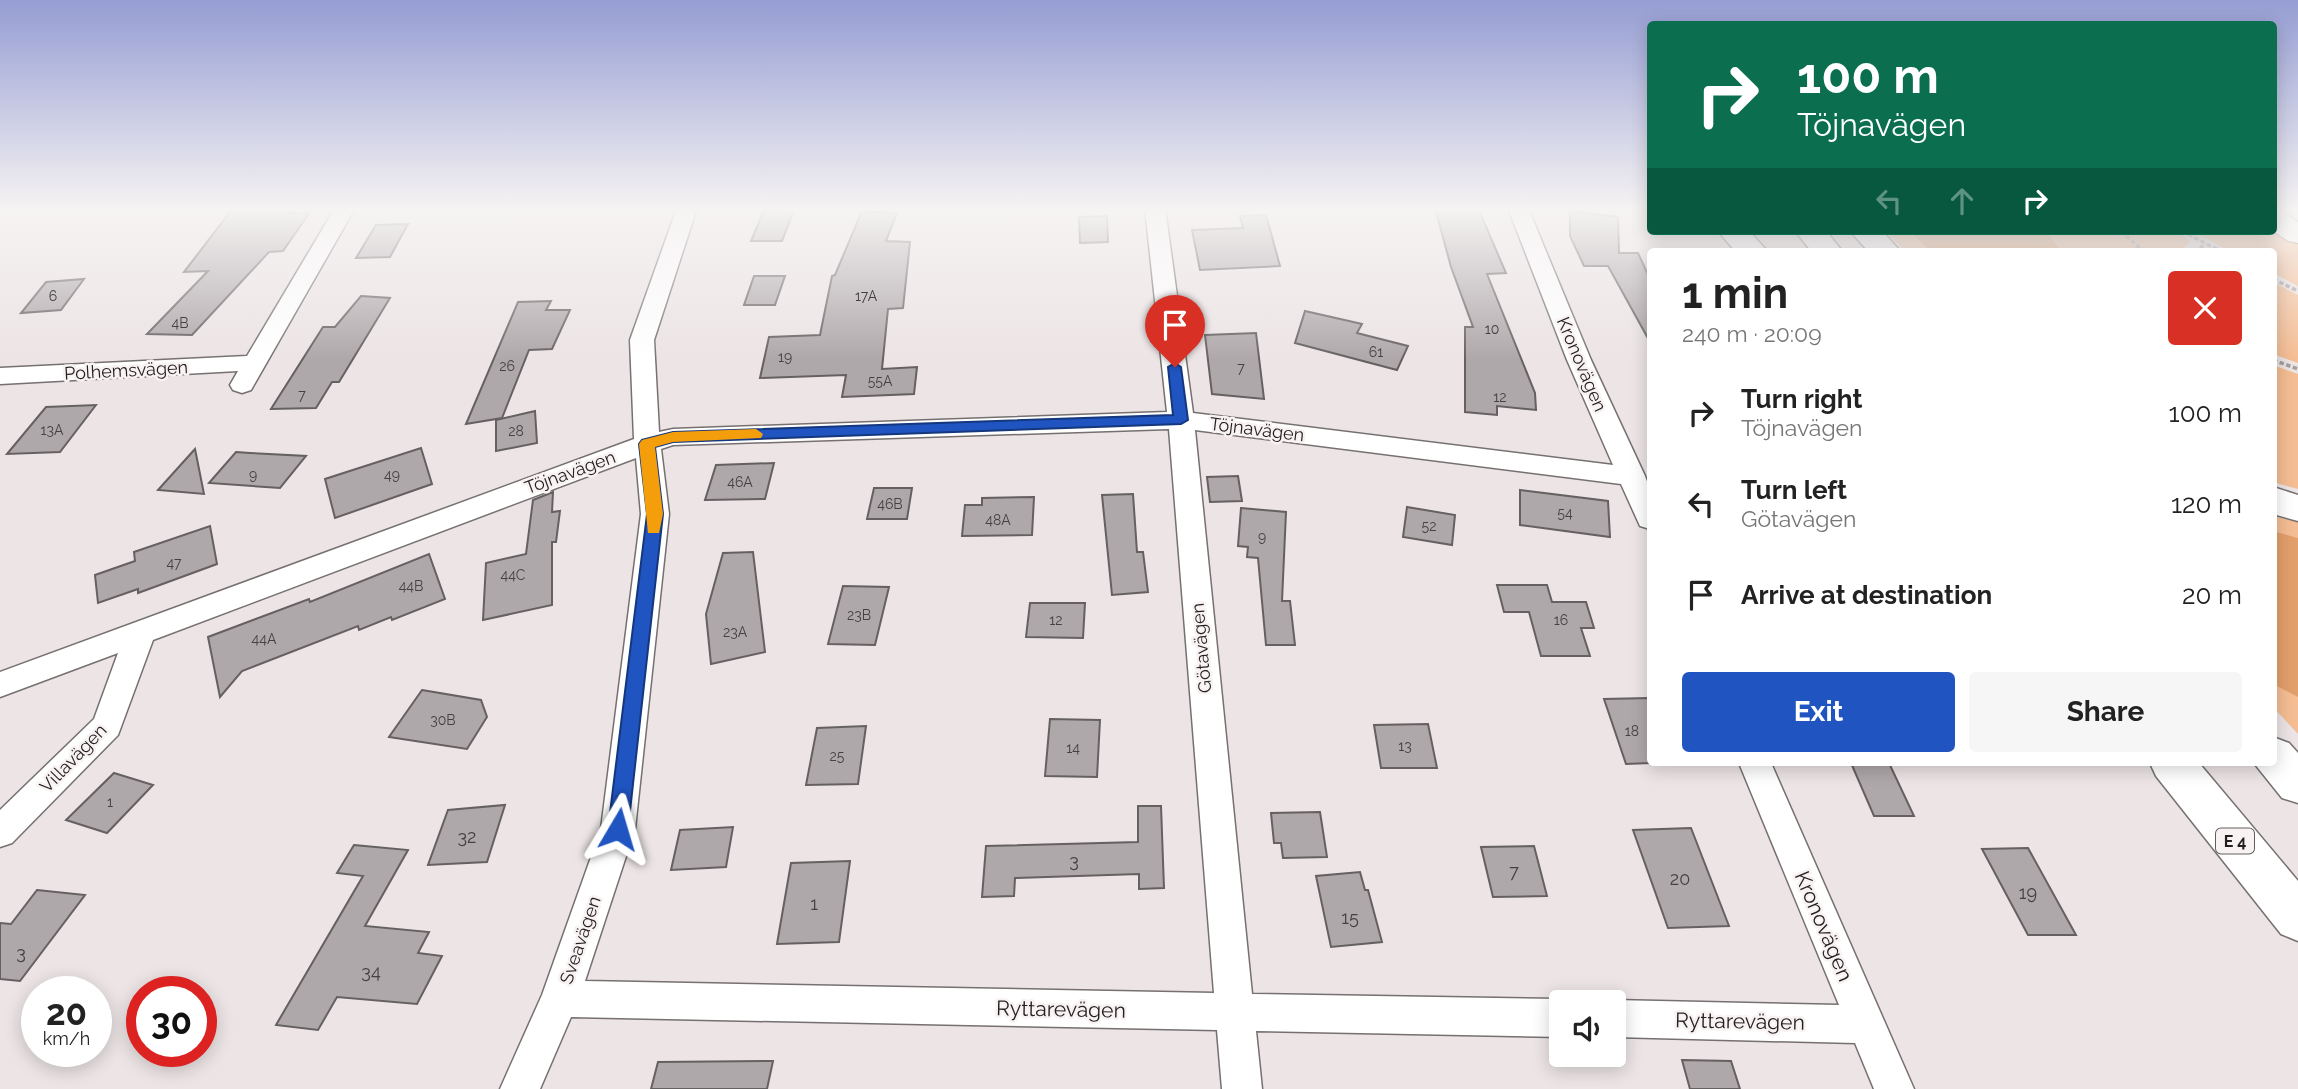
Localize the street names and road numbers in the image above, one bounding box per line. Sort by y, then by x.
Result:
street label: Kronovägen [1553,314,1611,414]
street label: Polhemsvägen [63,356,189,384]
street label: Töjnavägen [1209,413,1305,445]
street label: Töjnavägen [522,446,618,498]
street label: Götavägen [1187,602,1215,694]
street label: Villavägen [35,719,111,797]
road number: E 4 [2216,828,2254,854]
street label: Kronovägen [1790,867,1858,985]
street label: Sveavägen [555,893,605,987]
street label: Ryttarevägen [996,995,1126,1023]
street label: Ryttarevägen [1675,1007,1805,1035]

